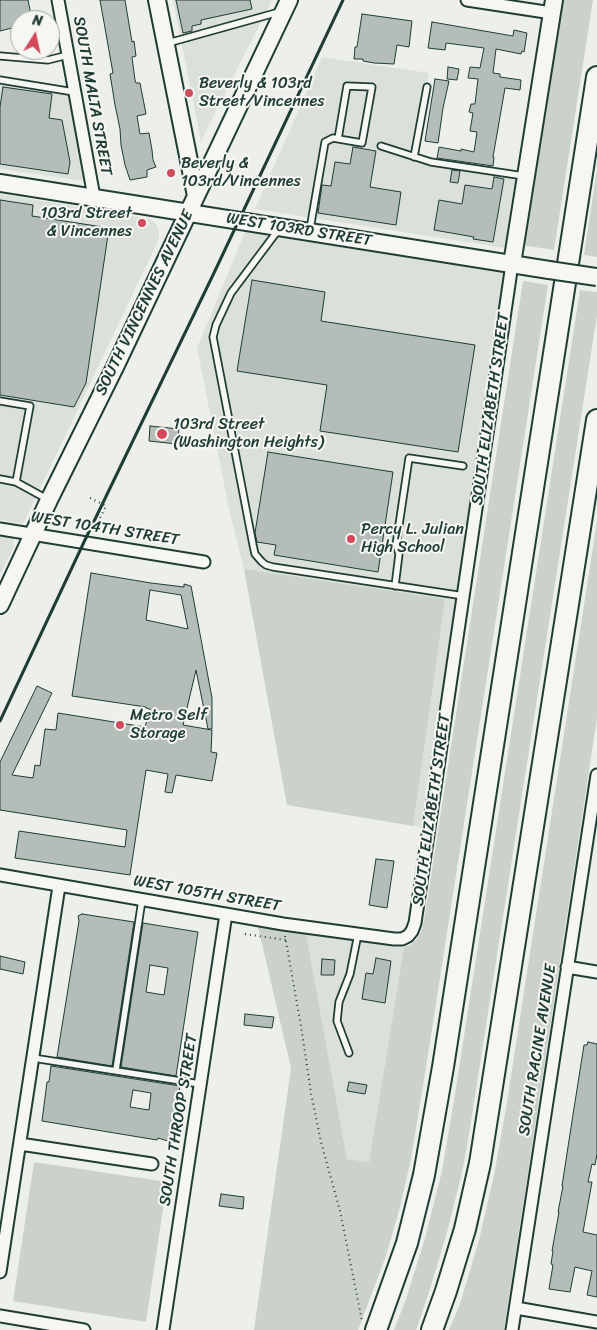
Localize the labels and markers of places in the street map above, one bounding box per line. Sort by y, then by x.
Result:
place label: Beverly & 103rd Street/Vincennes [199,74,325,112]
marker: Beverly & 103rd Street/Vincennes [183,87,195,99]
place label: Beverly & 103rd/Vincennes [181,154,301,192]
marker: Beverly & 103rd/Vincennes [165,167,177,179]
place label: 103rd Street & Vincennes [41,204,132,242]
marker: 103rd Street & Vincennes [136,217,148,229]
place label: 103rd Street (Washington Heights) [173,415,324,453]
marker: 103rd Street (Washington Heights) [155,427,169,441]
place label: Percy L. Julian High School [361,520,464,558]
marker: Percy L. Julian High School [345,533,357,545]
place label: Metro Self Storage [130,706,207,744]
marker: Metro Self Storage [114,719,126,731]

